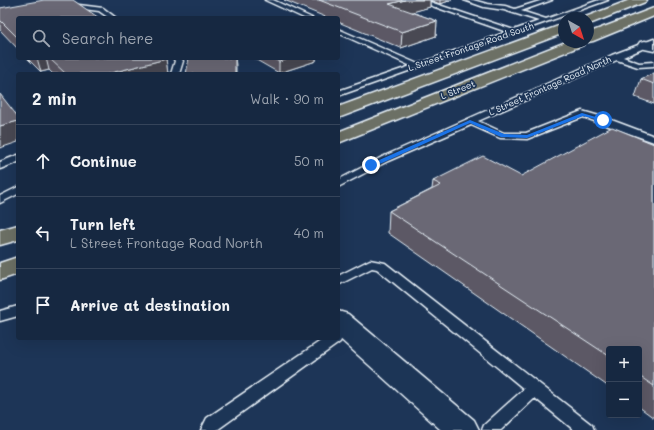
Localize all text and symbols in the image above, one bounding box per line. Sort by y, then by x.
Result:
north arrow [558,12,594,48]
search box [16,16,340,60]
street label: L Street Frontage Road South [407,20,535,73]
icon: search [30,27,52,49]
text: Search here [62,28,153,48]
street label: L Street Frontage Road North [487,53,613,118]
street label: L Street [439,78,477,101]
text: 2 min [32,87,77,109]
text: Walk · 90 m [250,90,324,107]
route start [594,111,612,129]
icon: ahead [32,150,54,172]
text: Continue [70,151,137,171]
text: 50 m [294,152,324,169]
route end [362,156,380,174]
text: Turn left [70,214,135,234]
icon: left [32,222,54,244]
text: 40 m [294,224,324,241]
text: L Street Frontage Road North [70,234,262,251]
icon: arrive [32,294,54,316]
text: Arrive at destination [70,295,230,315]
map controls [606,346,642,418]
button: + [606,346,642,382]
button: − [606,382,642,418]

